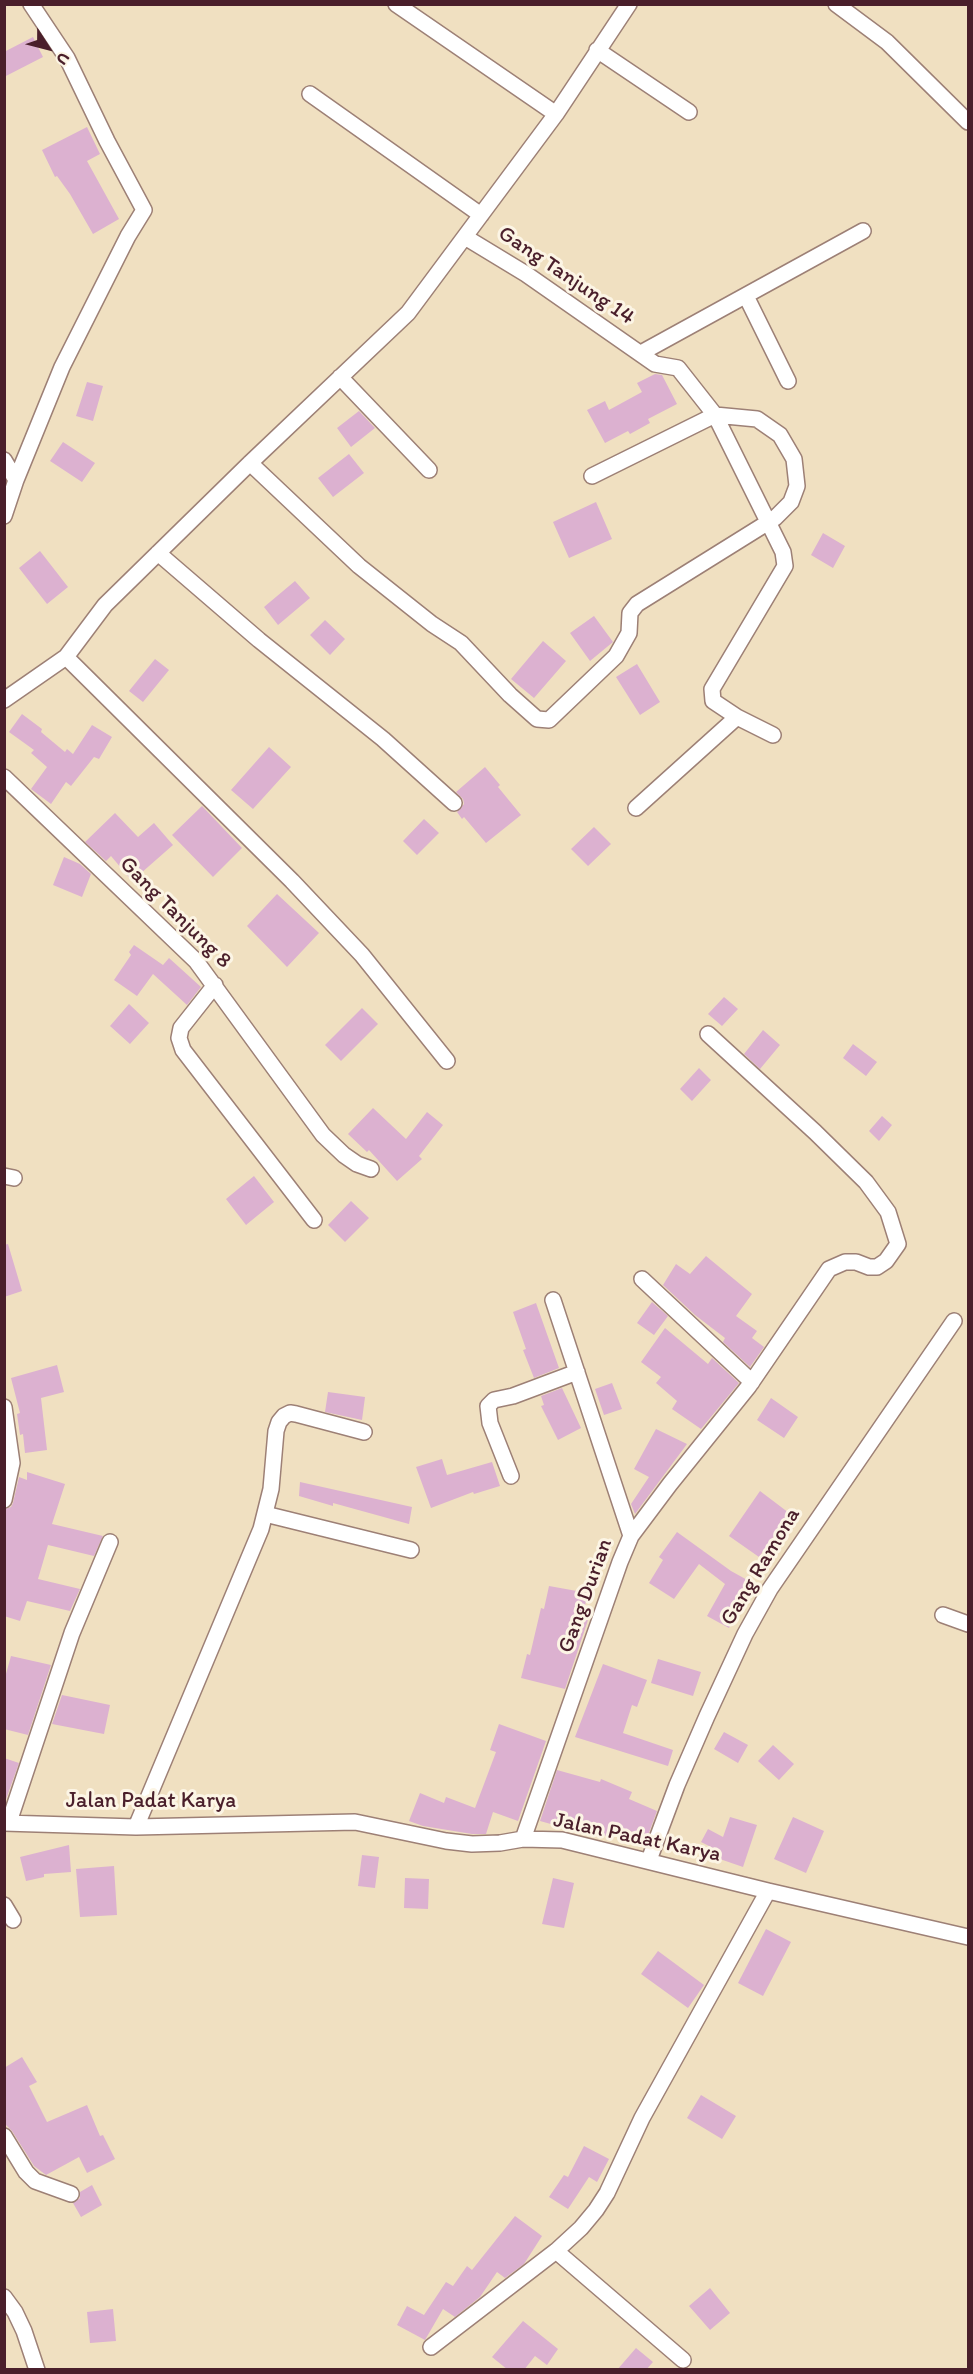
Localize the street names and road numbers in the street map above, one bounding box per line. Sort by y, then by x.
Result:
street label: Gang Tanjung 14 [493,221,639,331]
street label: Gang Tanjung 8 [114,852,236,974]
street label: Gang Ramona [715,1503,807,1631]
street label: Gang Durian [553,1535,619,1657]
street label: Jalan Padat Karya [66,1788,236,1814]
street label: Jalan Padat Karya [551,1807,723,1869]

